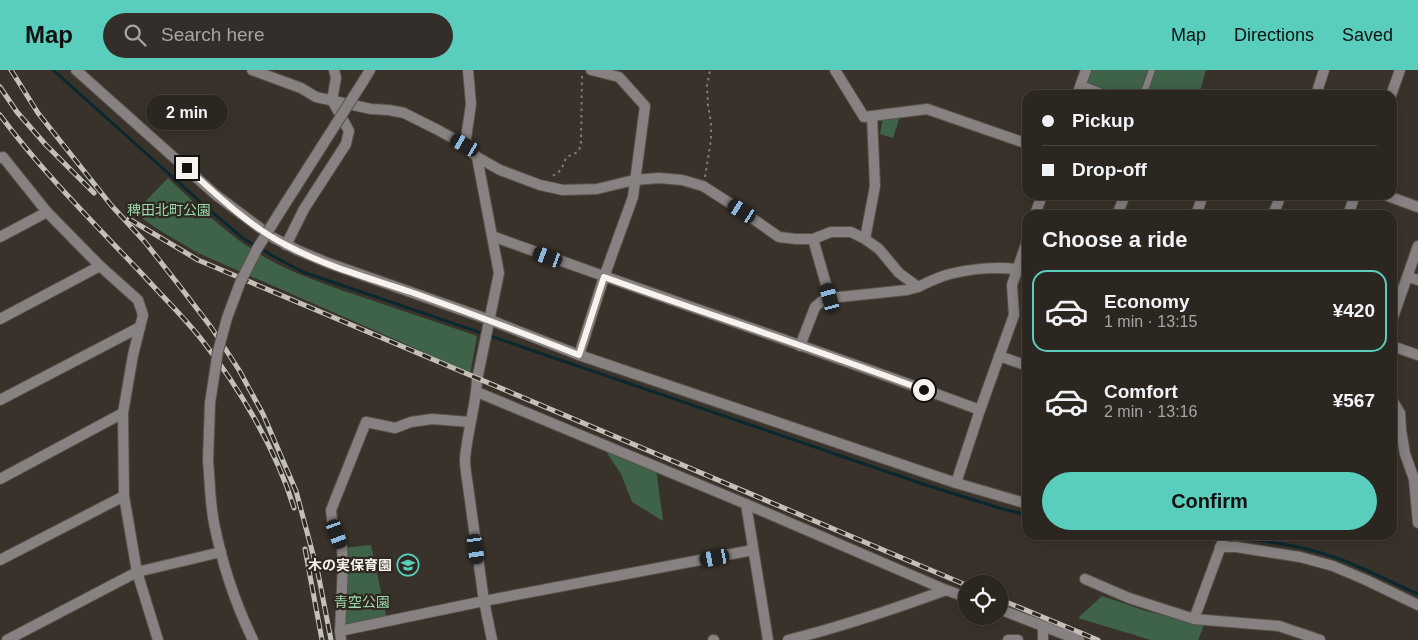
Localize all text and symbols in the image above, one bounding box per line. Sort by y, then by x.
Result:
search box [103,13,453,58]
text: Map [25,21,73,48]
icon: search [121,21,149,49]
text: Search here [161,24,265,45]
text: Map [1171,25,1206,45]
text: Directions [1234,25,1314,45]
text: Saved [1342,25,1393,45]
callout: 2 min [146,96,228,131]
text: 2 min [166,104,208,121]
text: Pickup [1072,110,1134,131]
car [448,131,481,159]
route end [176,157,198,179]
text: Drop-off [1072,159,1147,180]
car [725,197,758,225]
park label: 稗田北町公園 [127,202,211,218]
text: Choose a ride [1042,227,1187,252]
car [531,245,564,269]
car [818,282,841,314]
icon: car [1044,289,1089,334]
text: Economy [1104,291,1190,312]
text: ¥420 [1333,300,1375,321]
text: 1 min · 13:15 [1104,313,1197,330]
route start [913,379,935,401]
icon: car [1044,379,1089,424]
text: Comfort [1104,381,1178,402]
text: ¥567 [1333,390,1375,411]
text: 2 min · 13:16 [1104,403,1197,420]
button: Confirm [1042,472,1377,530]
car [324,517,349,551]
car [466,533,485,565]
car [698,548,731,568]
school or university icon: 木の実保育園 [396,553,420,577]
place label: 木の実保育園 [308,557,392,573]
map controls [958,575,1008,625]
button: locate [958,575,1008,625]
park label: 青空公園 [334,594,390,610]

